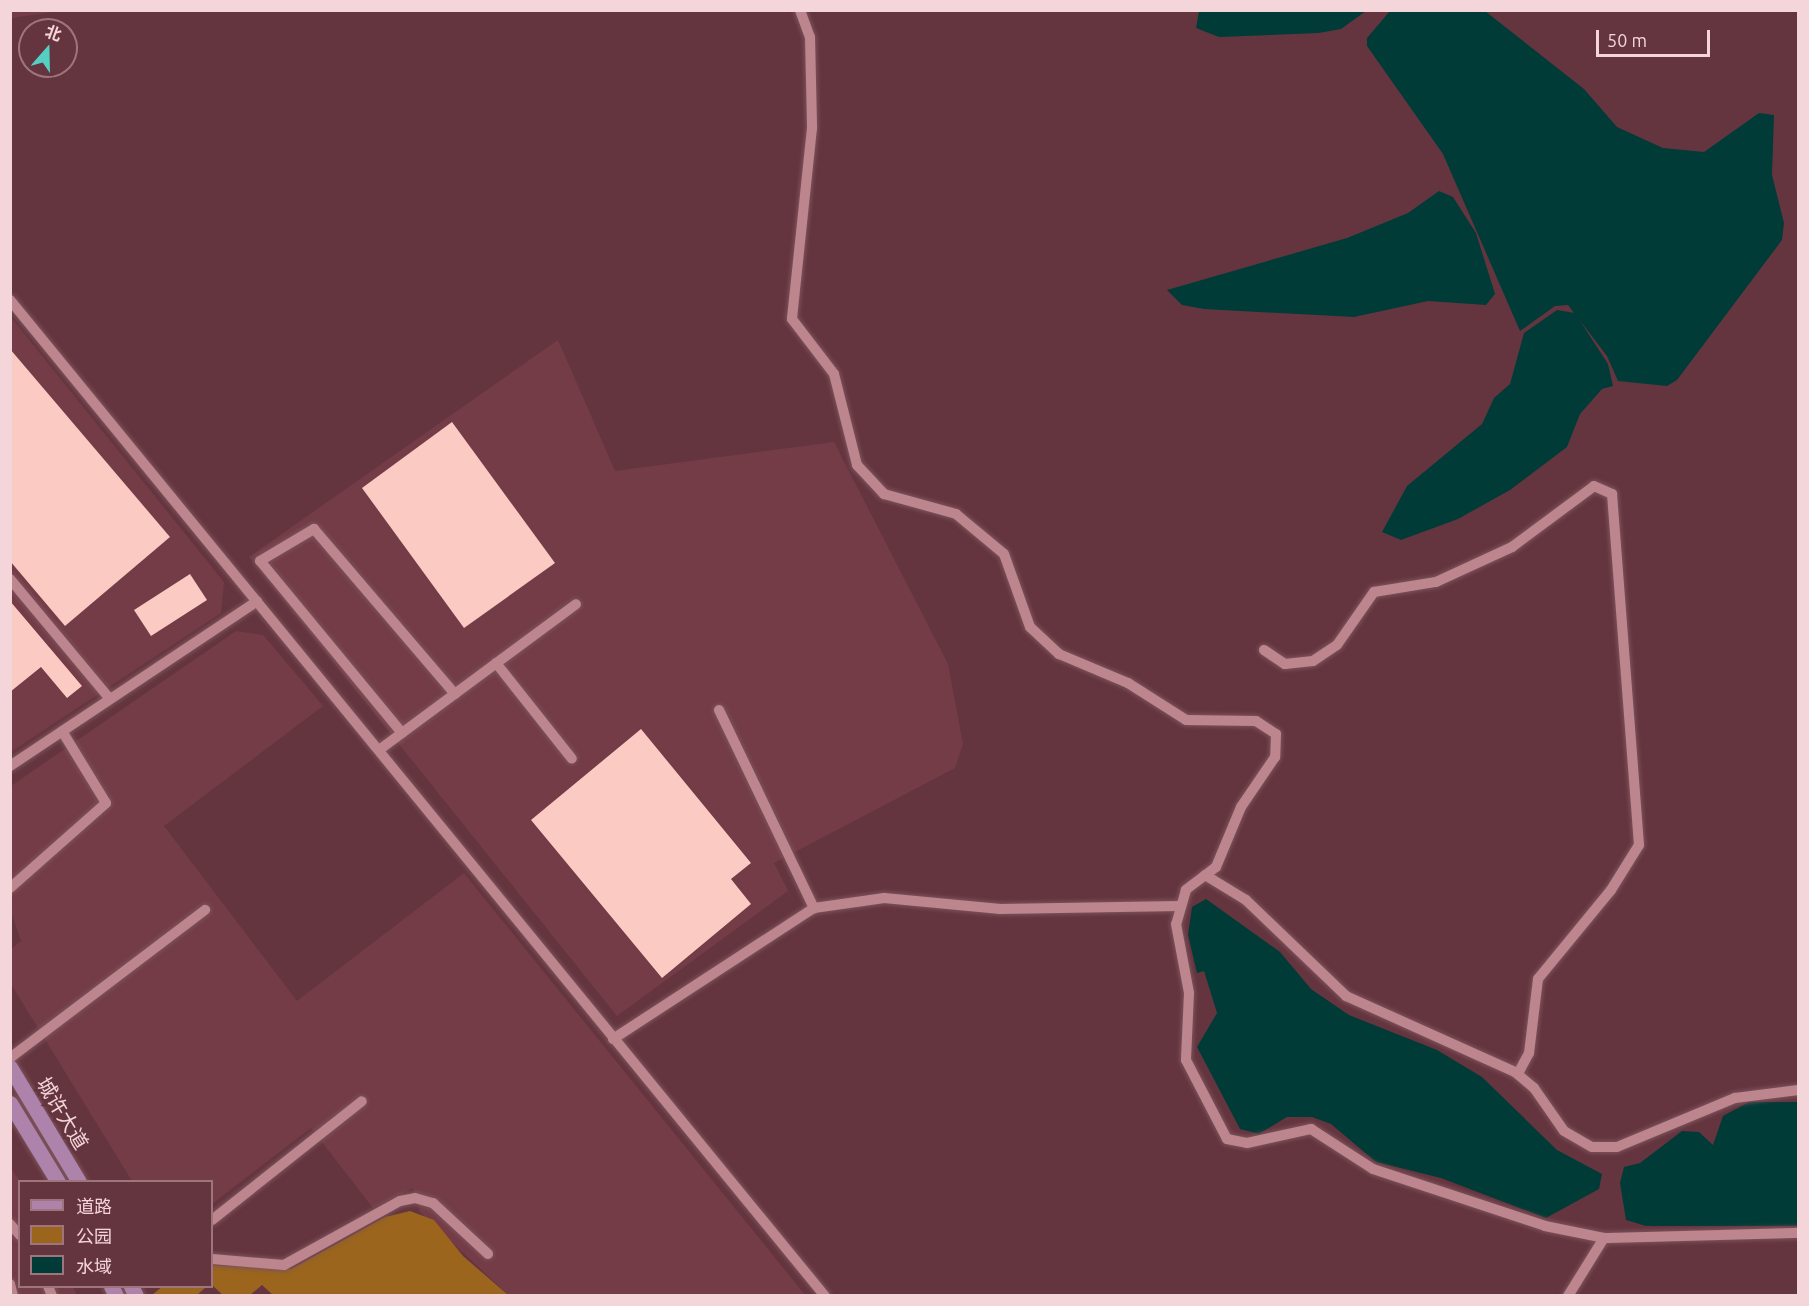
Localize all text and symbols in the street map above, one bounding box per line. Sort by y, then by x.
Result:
north arrow [18,18,78,78]
scale bar [1599,18,1713,56]
text: 北 [43,22,64,44]
text: 50 m [1607,30,1647,50]
street label: 城许大道 [32,1073,94,1153]
legend [18,1180,213,1288]
text: 道路 [76,1196,112,1216]
text: 公园 [76,1226,112,1246]
text: 水域 [76,1256,112,1276]

